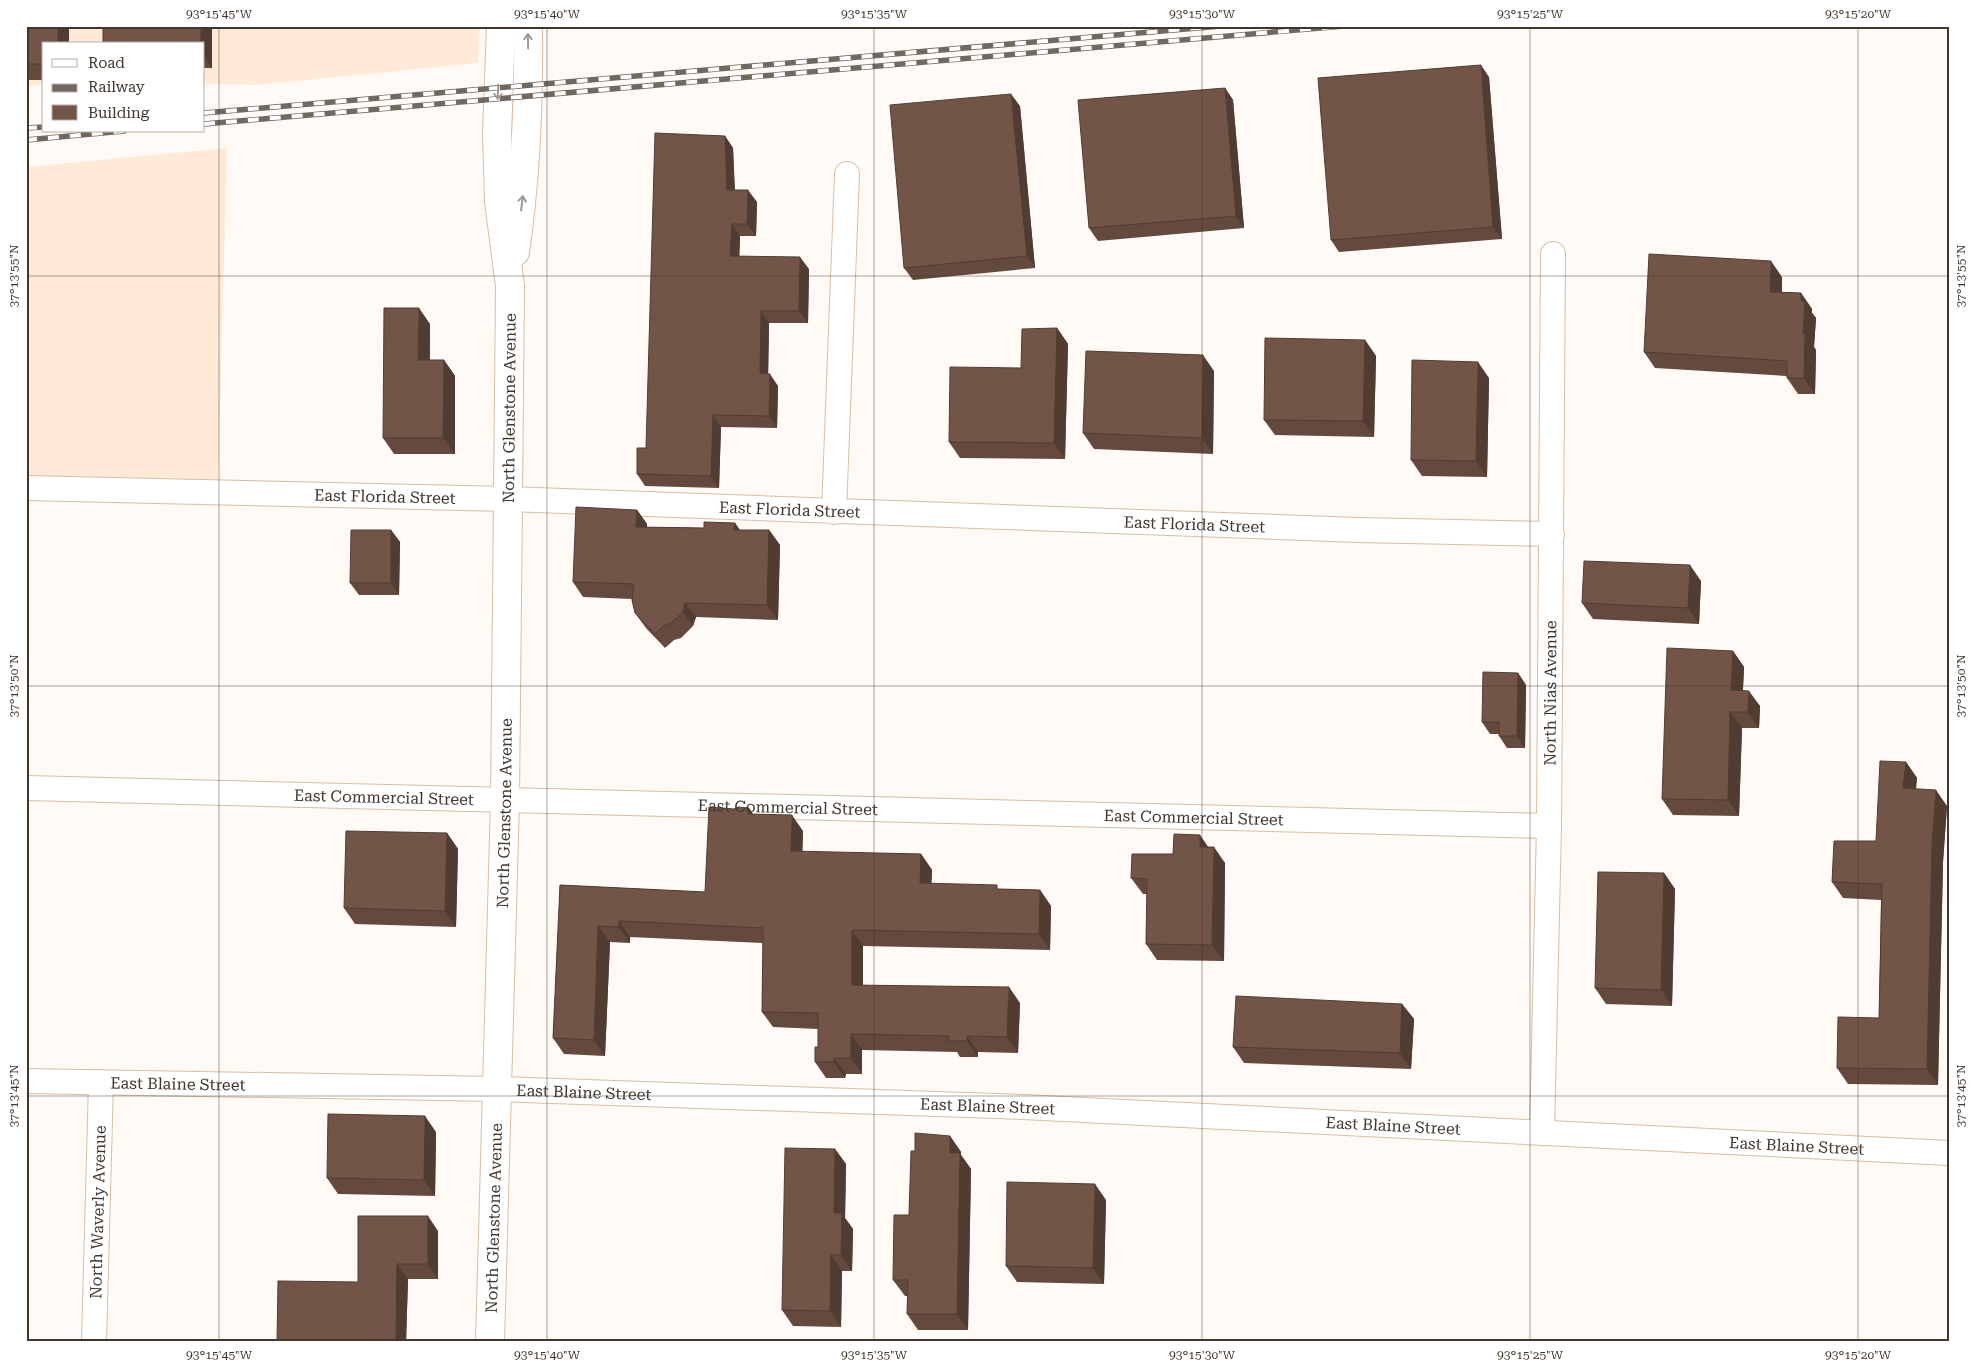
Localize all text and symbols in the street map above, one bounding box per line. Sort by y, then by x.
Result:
text: 93°15'45"W [186,7,253,21]
text: 93°15'40"W [514,7,581,21]
text: 93°15'35"W [841,7,908,21]
text: 93°15'30"W [1169,7,1236,21]
text: 93°15'25"W [1497,7,1564,21]
text: 93°15'20"W [1825,7,1892,21]
one-way arrow [523,33,533,49]
legend [42,42,205,132]
text: Road [88,54,125,72]
text: Railway [88,78,145,96]
one-way arrow [493,84,503,100]
text: Building [88,104,150,122]
one-way arrow [517,195,527,211]
text: 37°13'55"N [7,244,21,308]
text: 37°13'55"N [1954,244,1968,308]
street label: North Glenstone Avenue [498,313,519,503]
street label: East Florida Street [314,485,456,507]
street label: East Florida Street [719,497,861,521]
street label: East Florida Street [1123,512,1266,536]
street label: North Nias Avenue [1540,620,1560,766]
text: 37°13'50"N [7,654,21,718]
text: 37°13'50"N [1954,654,1968,718]
street label: North Glenstone Avenue [493,718,515,908]
street label: East Commercial Street [294,785,474,809]
street label: East Commercial Street [697,795,878,819]
street label: East Commercial Street [1103,805,1284,829]
text: 37°13'45"N [7,1064,21,1128]
text: 37°13'45"N [1954,1064,1968,1128]
street label: East Blaine Street [110,1073,246,1094]
street label: East Blaine Street [516,1080,652,1104]
street label: East Blaine Street [920,1094,1056,1118]
street label: East Blaine Street [1325,1113,1461,1138]
street label: North Glenstone Avenue [481,1123,506,1313]
street label: North Waverly Avenue [86,1125,109,1299]
street label: East Blaine Street [1729,1133,1865,1158]
text: 93°15'45"W [186,1348,253,1362]
text: 93°15'40"W [514,1348,581,1362]
text: 93°15'35"W [841,1348,908,1362]
text: 93°15'30"W [1169,1348,1236,1362]
text: 93°15'25"W [1497,1348,1564,1362]
text: 93°15'20"W [1825,1348,1892,1362]

